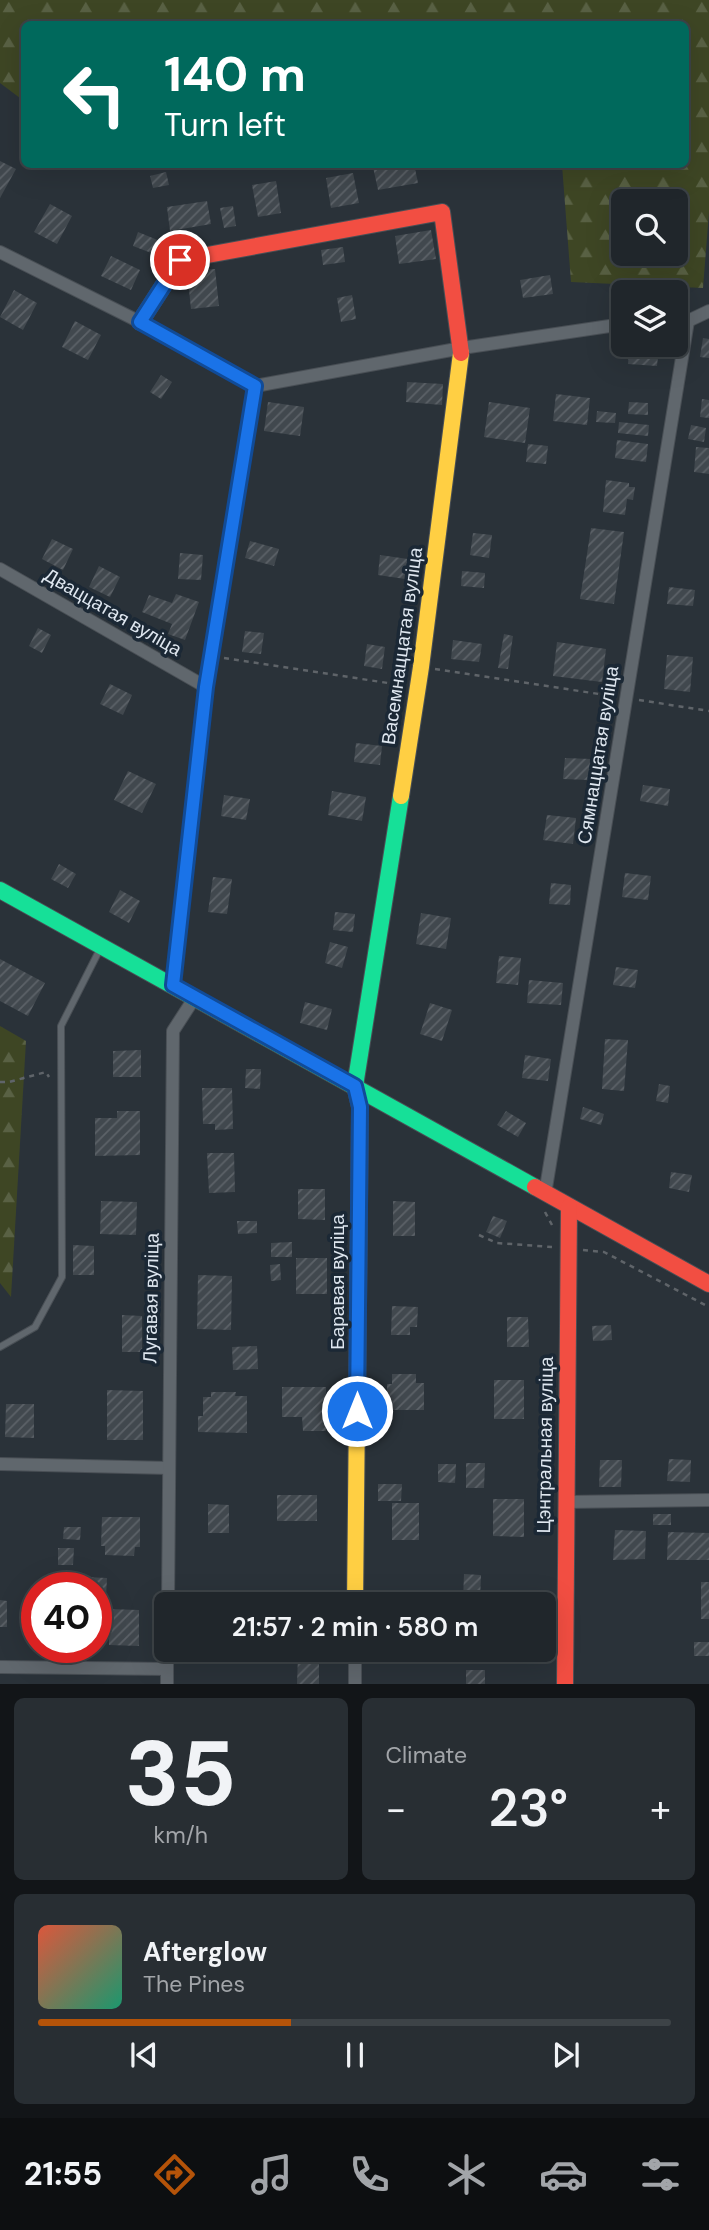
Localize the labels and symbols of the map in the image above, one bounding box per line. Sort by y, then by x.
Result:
pin [150,230,210,290]
street label: Васемнаццатая вуліца [376,545,428,746]
street label: Дваццатая вуліца [40,562,187,662]
street label: Сямнаццатая вуліца [572,664,624,846]
street label: Баравая вуліца [325,1214,350,1350]
street label: Лугавая вуліца [137,1232,165,1363]
street label: Цэнтральная вуліца [531,1356,559,1534]
position arrow [320,1374,394,1448]
speed limit sign: 40 [21,1572,112,1663]

